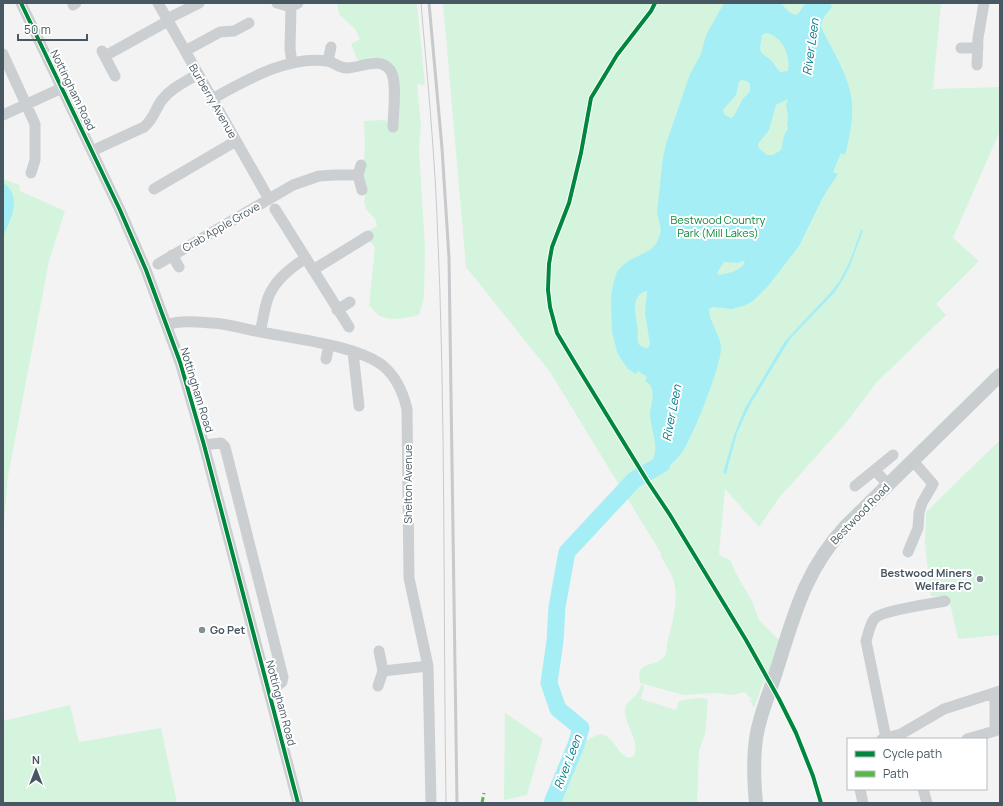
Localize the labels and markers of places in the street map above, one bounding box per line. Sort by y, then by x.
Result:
place label: Bestwood Miners Welfare FC [880,565,972,593]
marker: Bestwood Miners Welfare FC [975,574,985,584]
place label: Go Pet [210,622,246,637]
marker: Go Pet [197,625,207,635]

